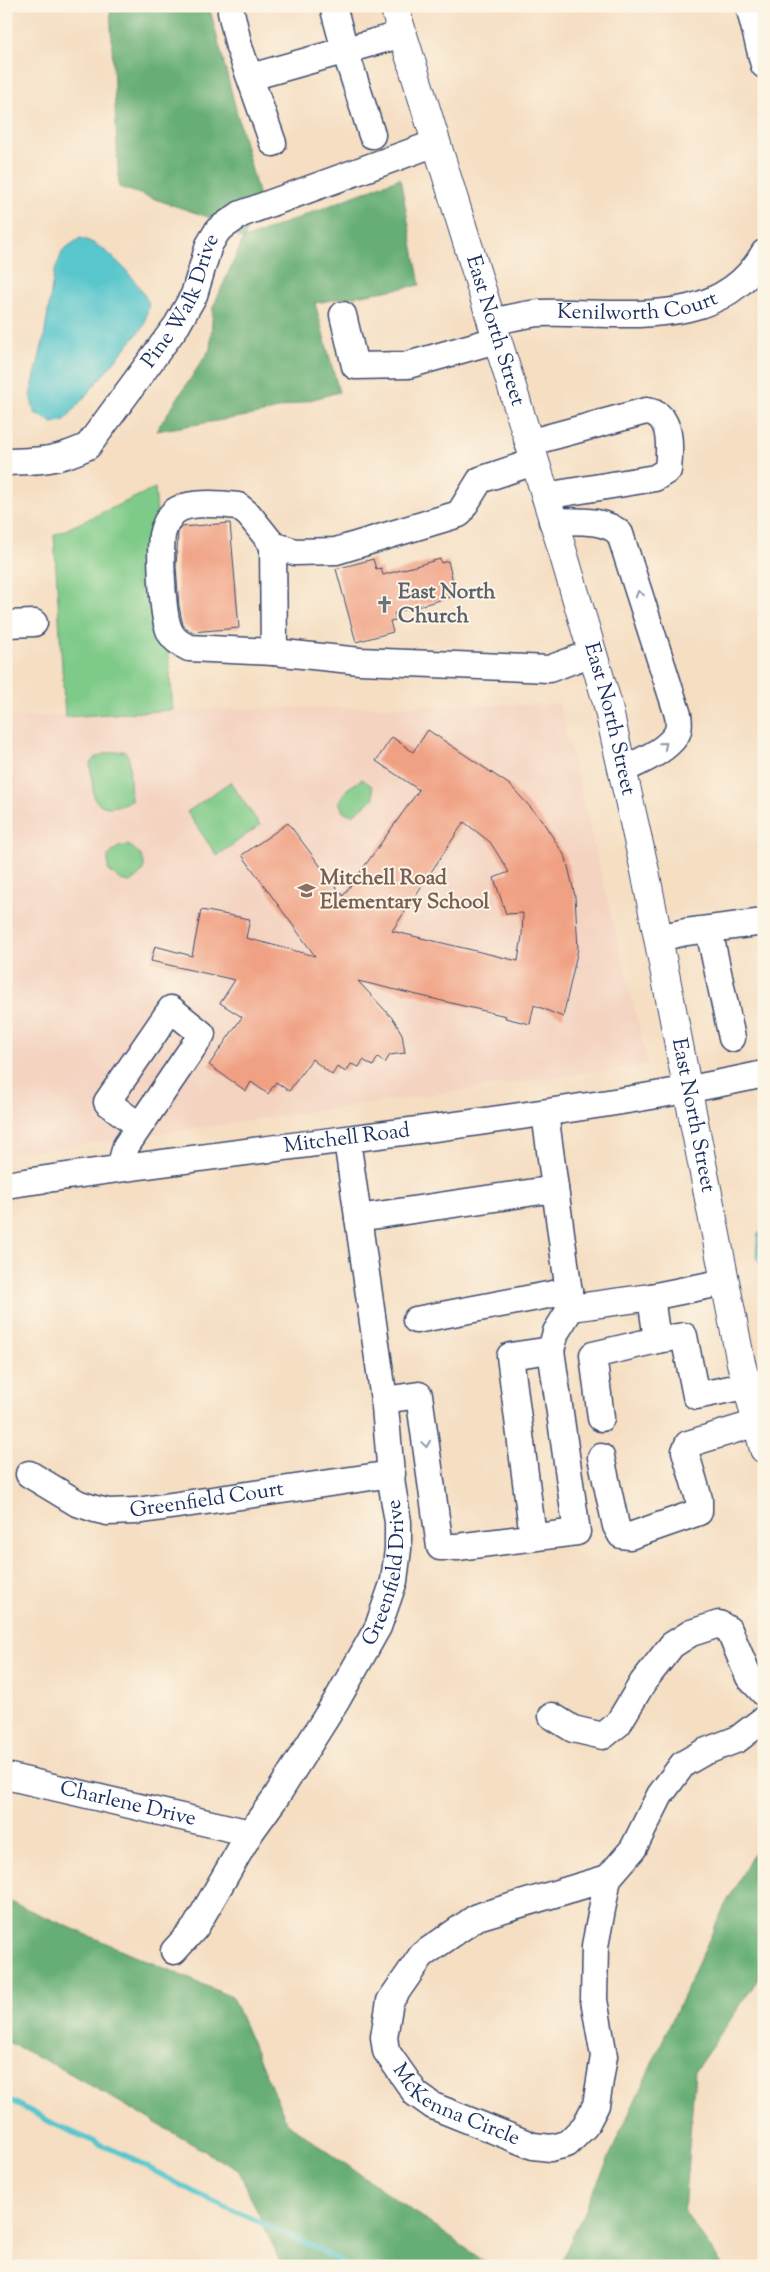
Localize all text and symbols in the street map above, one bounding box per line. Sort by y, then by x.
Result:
street label: Pine Walk Drive [135,228,227,375]
street label: East North Street [457,252,532,410]
street label: Kenilworth Court [557,284,723,329]
place label: East North Church [398,578,496,632]
one-way arrow [635,591,645,599]
church icon: East North Church [374,595,394,615]
street label: East North Street [575,639,643,798]
one-way arrow [659,742,668,751]
place label: Mitchell Road Elementary School [320,864,490,918]
school or university icon: Mitchell Road Elementary School [296,881,316,901]
street label: East North Street [663,1036,722,1195]
street label: Mitchell Road [282,1116,412,1162]
one-way arrow [420,1440,431,1448]
street label: Greenfield Court [128,1475,286,1527]
street label: Greenfield Drive [355,1497,413,1652]
street label: Charlene Drive [57,1774,199,1835]
street label: McKenna Circle [384,2058,524,2154]

